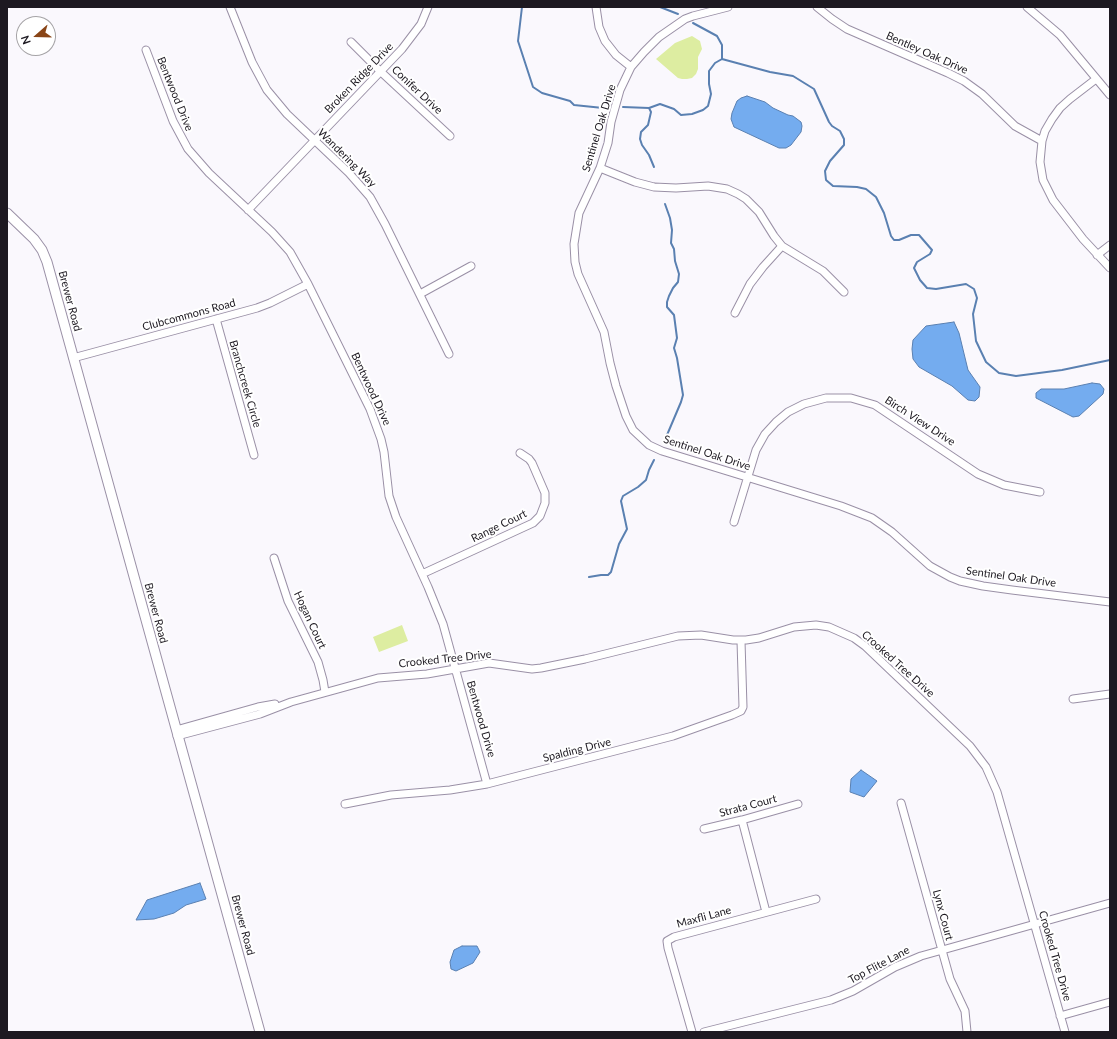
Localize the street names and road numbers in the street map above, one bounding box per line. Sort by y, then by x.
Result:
street label: Bentley Oak Drive [884,29,970,77]
street label: Broken Ridge Drive [322,40,396,116]
street label: Bentwood Drive [154,55,196,133]
street label: Conifer Drive [389,63,445,117]
street label: Sentinel Oak Drive [579,83,619,173]
street label: Wandering Way [315,126,379,190]
street label: Brewer Road [56,269,84,333]
street label: Clubcommons Road [141,296,237,334]
street label: Branchcreek Circle [226,339,264,429]
street label: Bentwood Drive [348,350,394,428]
street label: Birch View Drive [882,393,958,449]
street label: Sentinel Oak Drive [662,433,752,473]
street label: Range Court [469,507,529,545]
street label: Sentinel Oak Drive [965,564,1057,590]
street label: Brewer Road [142,581,170,645]
street label: Hogan Court [291,589,329,651]
street label: Crooked Tree Drive [859,628,937,700]
street label: Crooked Tree Drive [398,648,492,670]
street label: Bentwood Drive [464,679,498,759]
street label: Spalding Drive [542,735,612,765]
street label: Strata Court [718,792,778,820]
street label: Lynx Court [930,888,956,942]
street label: Brewer Road [229,893,257,957]
street label: Maxfli Lane [675,903,733,931]
street label: Crooked Tree Drive [1036,909,1074,1003]
street label: Top Flite Lane [846,943,912,987]

